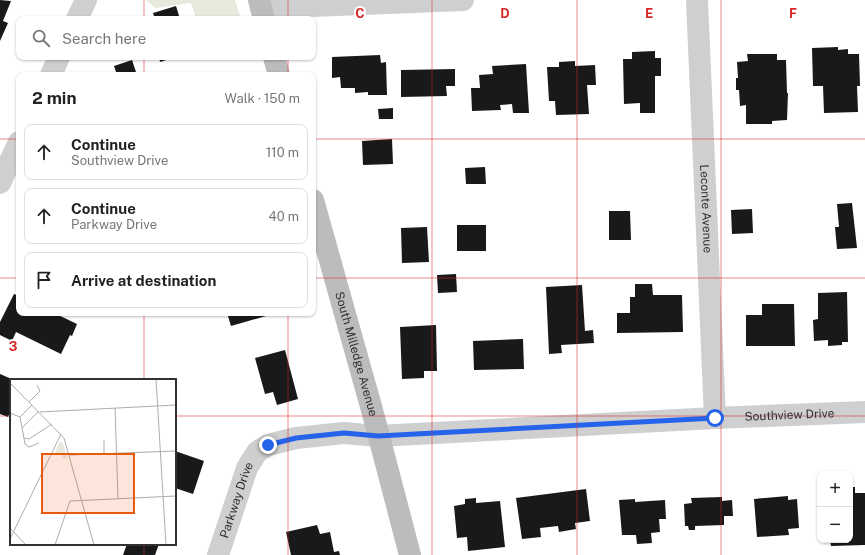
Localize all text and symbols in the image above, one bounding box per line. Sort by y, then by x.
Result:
text: C [355,6,365,21]
text: D [500,6,510,21]
text: E [645,6,653,21]
text: F [789,6,797,21]
search box [16,16,316,60]
icon: search [30,27,52,49]
text: Search here [62,30,146,47]
text: 2 min [32,88,77,108]
text: Walk · 150 m [225,91,300,106]
text: Continue [71,136,136,153]
icon: ahead [33,141,55,163]
text: 110 m [266,145,299,160]
text: Southview Drive [71,153,168,168]
street label: Leconte Avenue [697,164,715,254]
text: Continue [71,200,136,217]
icon: ahead [33,205,55,227]
text: 40 m [268,209,299,224]
text: Parkway Drive [71,217,157,232]
icon: arrive [33,269,55,291]
text: Arrive at destination [71,272,216,289]
street label: South Milledge Avenue [332,290,380,418]
text: 3 [9,339,18,354]
inset map [10,379,176,545]
street label: Southview Drive [744,406,835,424]
route start [706,409,724,427]
route end [259,436,277,454]
street label: Parkway Drive [217,459,256,540]
map controls [817,471,853,543]
button: + [817,471,853,507]
button: − [817,507,853,543]

